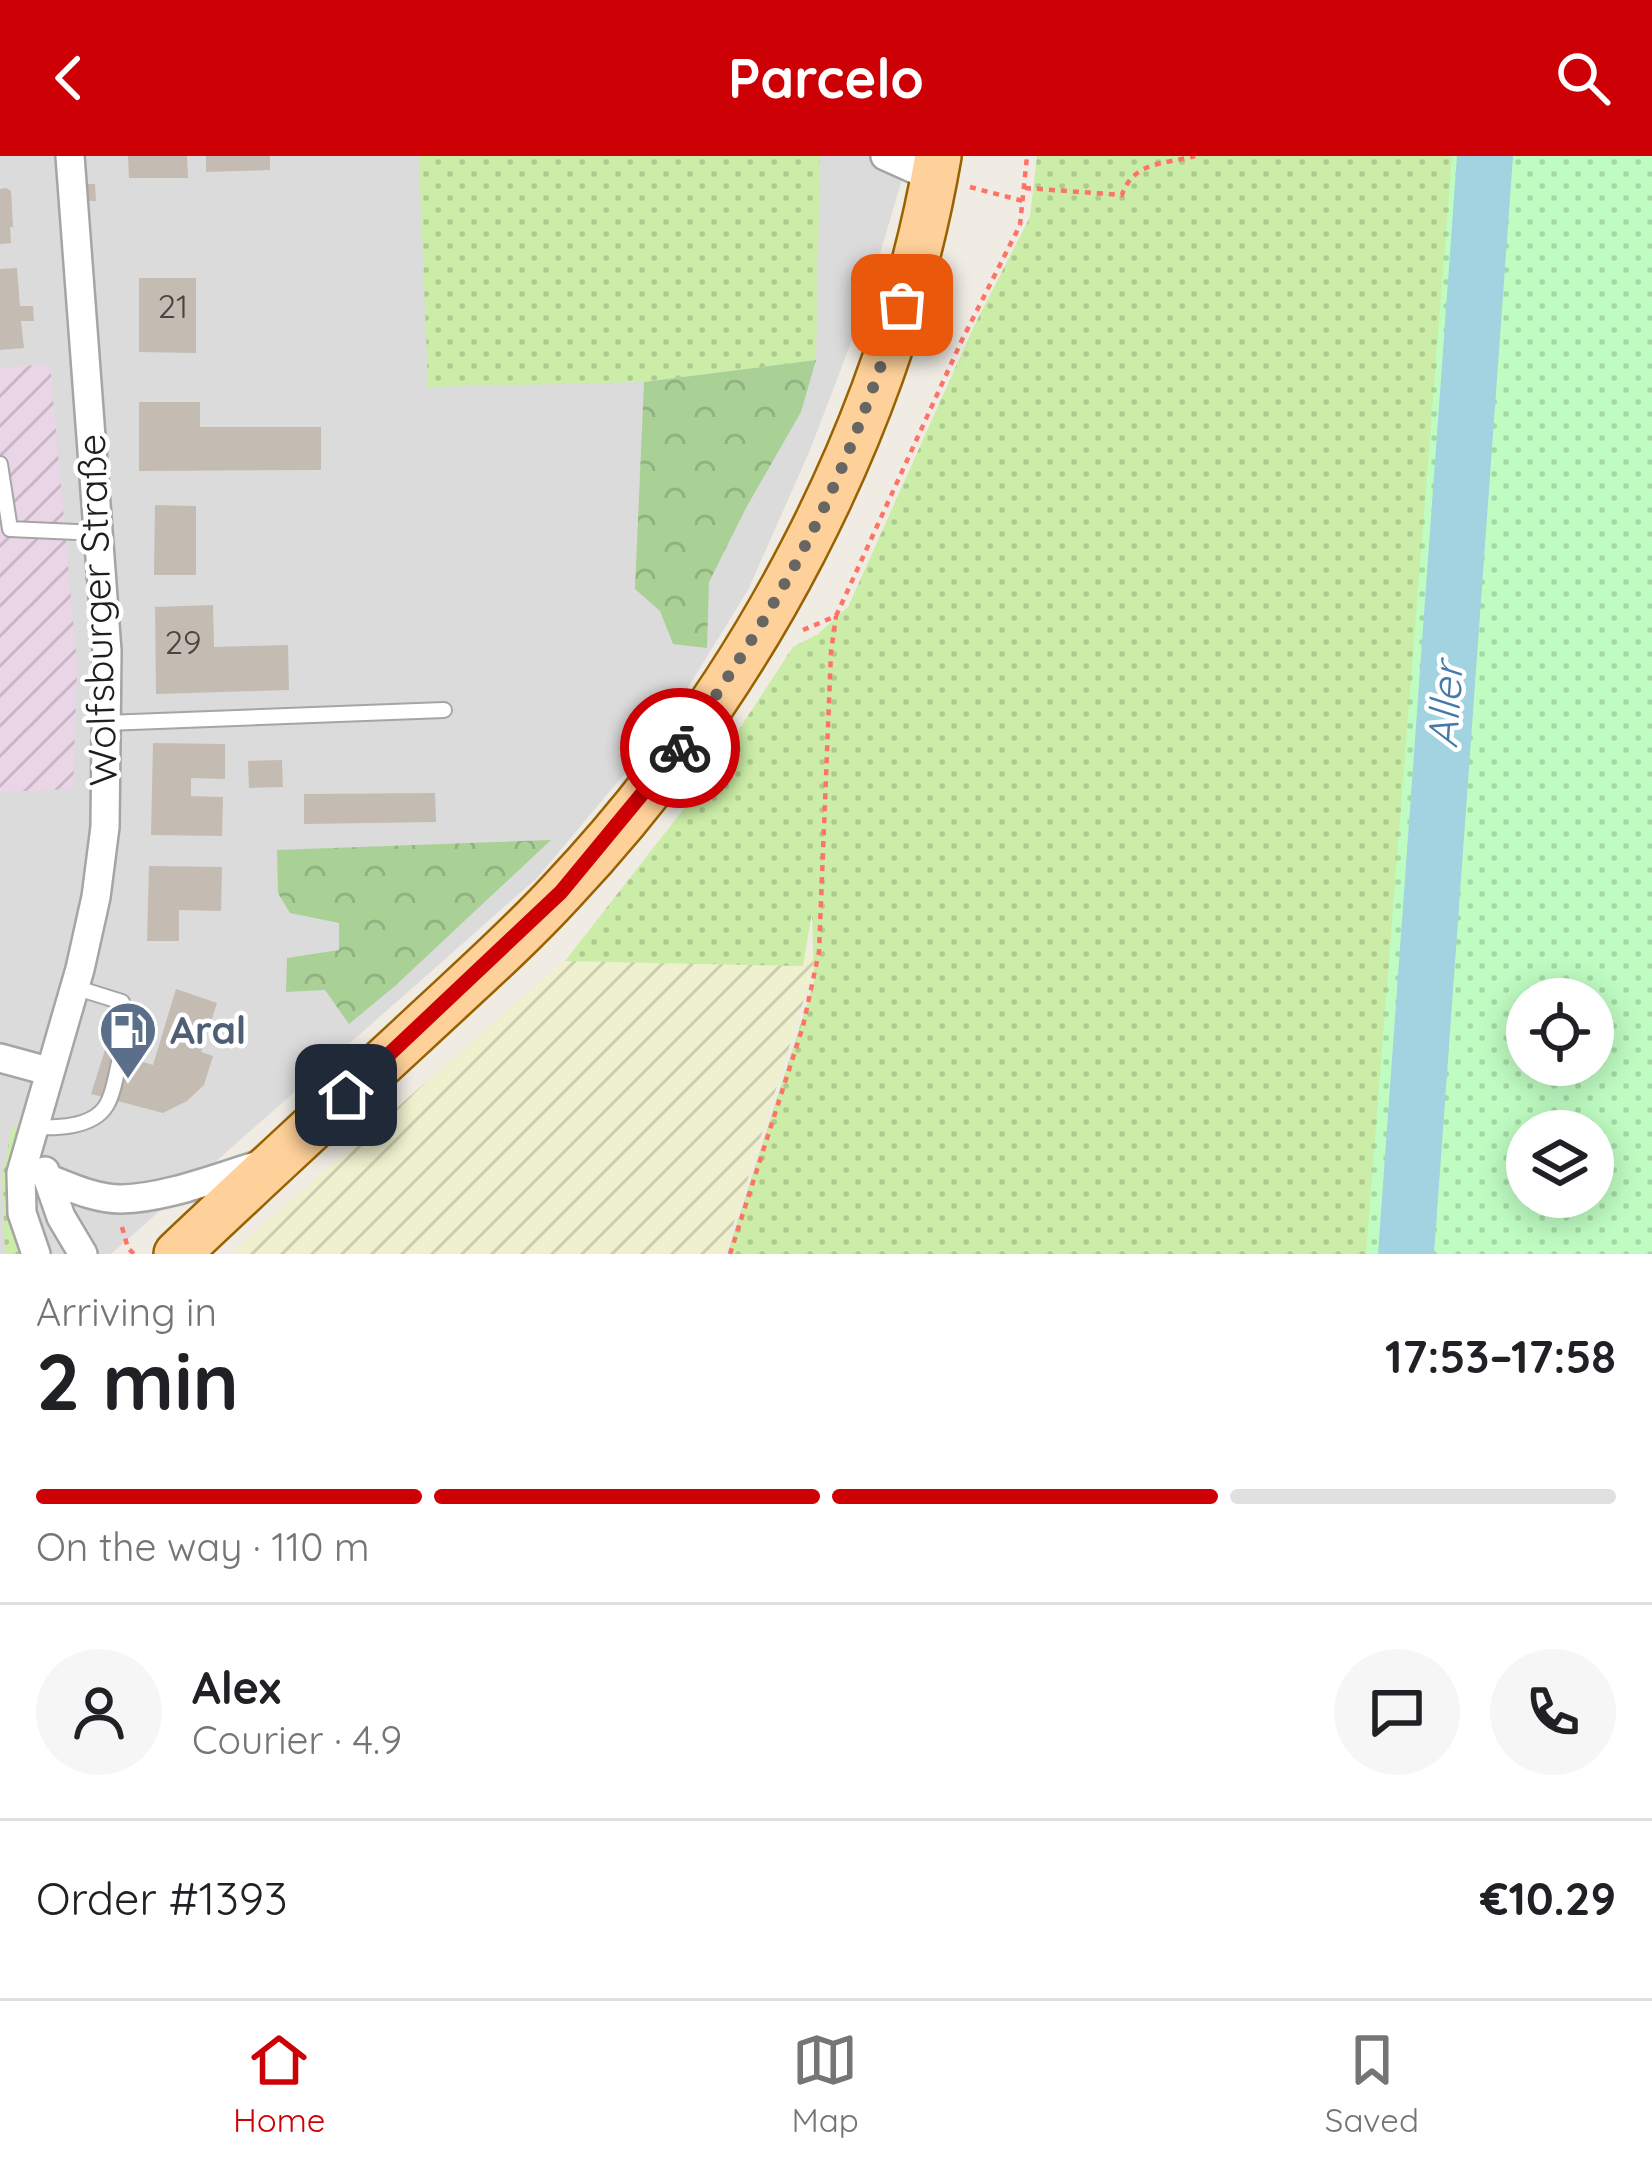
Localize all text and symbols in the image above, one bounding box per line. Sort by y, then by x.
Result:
text: Parcelo [728,44,924,112]
icon: back [36,45,102,111]
icon: search [1550,45,1616,111]
pin [851,254,953,356]
icon: bag [869,272,935,338]
house number: 21 [158,285,188,326]
street label: Wolfsburger Straße [66,433,127,787]
house number: 29 [165,621,201,662]
water label: Aller [1415,655,1474,750]
courier [620,688,740,808]
icon: bike [647,715,713,781]
map controls [1506,978,1614,1218]
button: locate [1506,978,1614,1086]
fuel station icon: Aral [97,999,159,1081]
place label: Aral [170,1005,246,1054]
pin [295,1044,397,1146]
icon: home [313,1062,379,1128]
button: layers [1506,1110,1614,1218]
text: Arriving in [36,1287,217,1336]
text: 17:53–17:58 [1385,1328,1616,1384]
text: 2 min [36,1332,239,1430]
text: On the way · 110 m [36,1522,370,1571]
button: person [36,1649,162,1775]
button: chat [1334,1649,1460,1775]
button: phone [1490,1649,1616,1775]
text: Alex [192,1659,281,1715]
text: Courier · 4.9 [192,1715,402,1764]
text: Order #1393 [36,1870,287,1926]
text: €10.29 [1480,1870,1616,1926]
tab: Home [233,2027,325,2140]
tab: Map [792,2027,859,2140]
tab: Saved [1325,2027,1419,2140]

